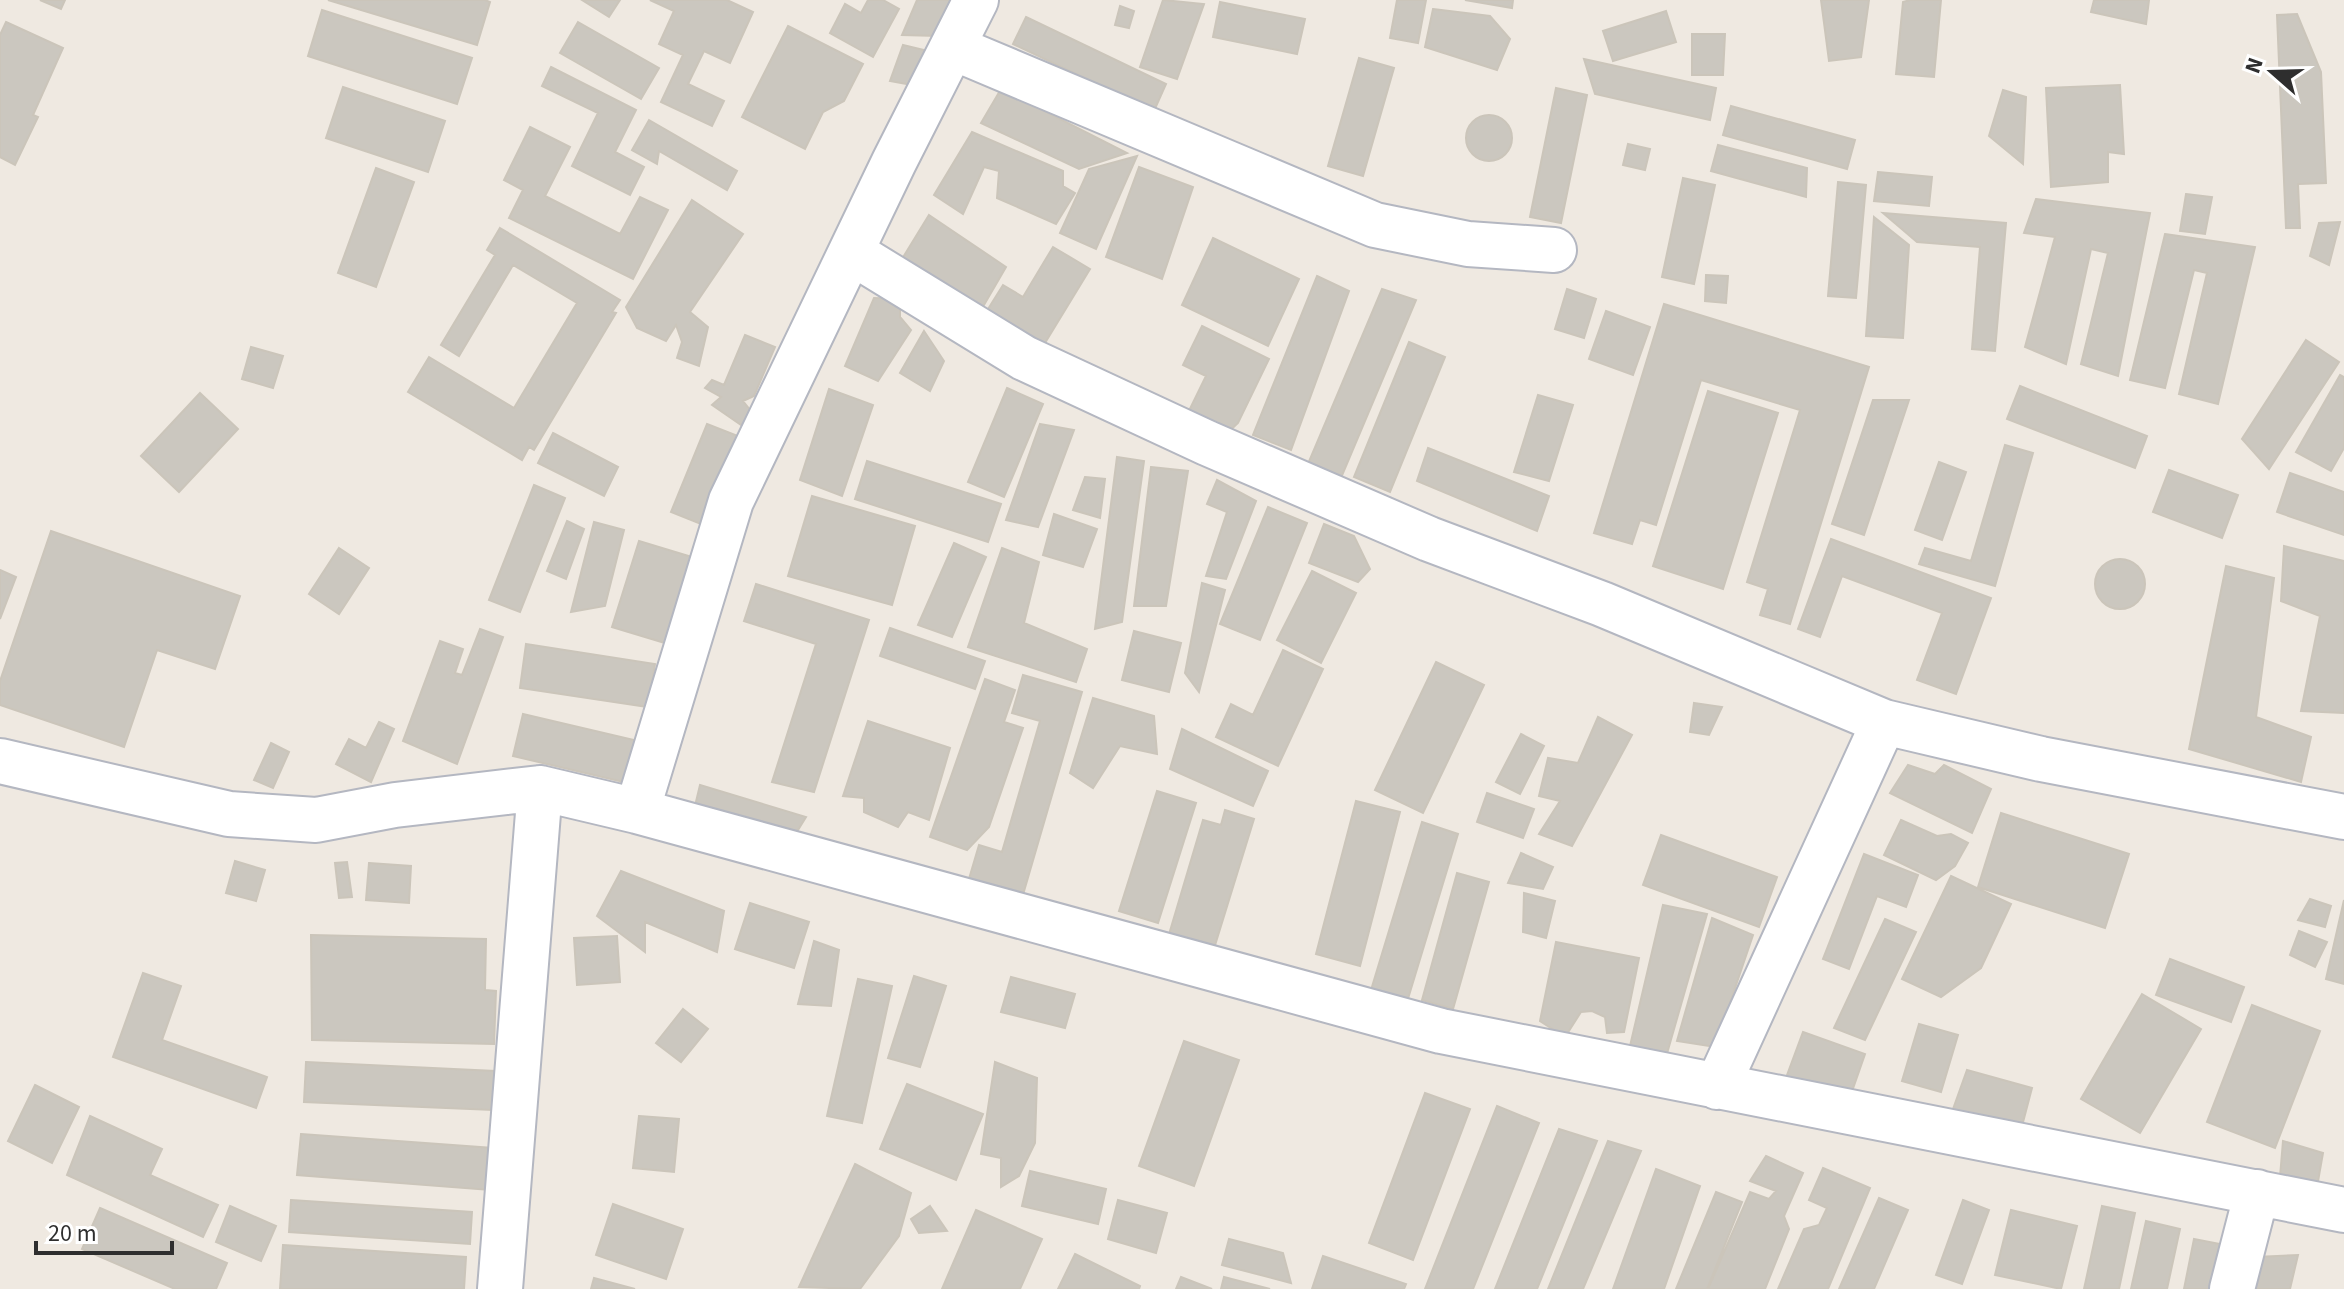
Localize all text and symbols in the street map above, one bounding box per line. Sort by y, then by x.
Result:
north arrow [2232,32,2312,112]
text: N [2237,53,2272,78]
scale bar [36,1205,172,1255]
text: 20 m [48,1216,97,1251]

